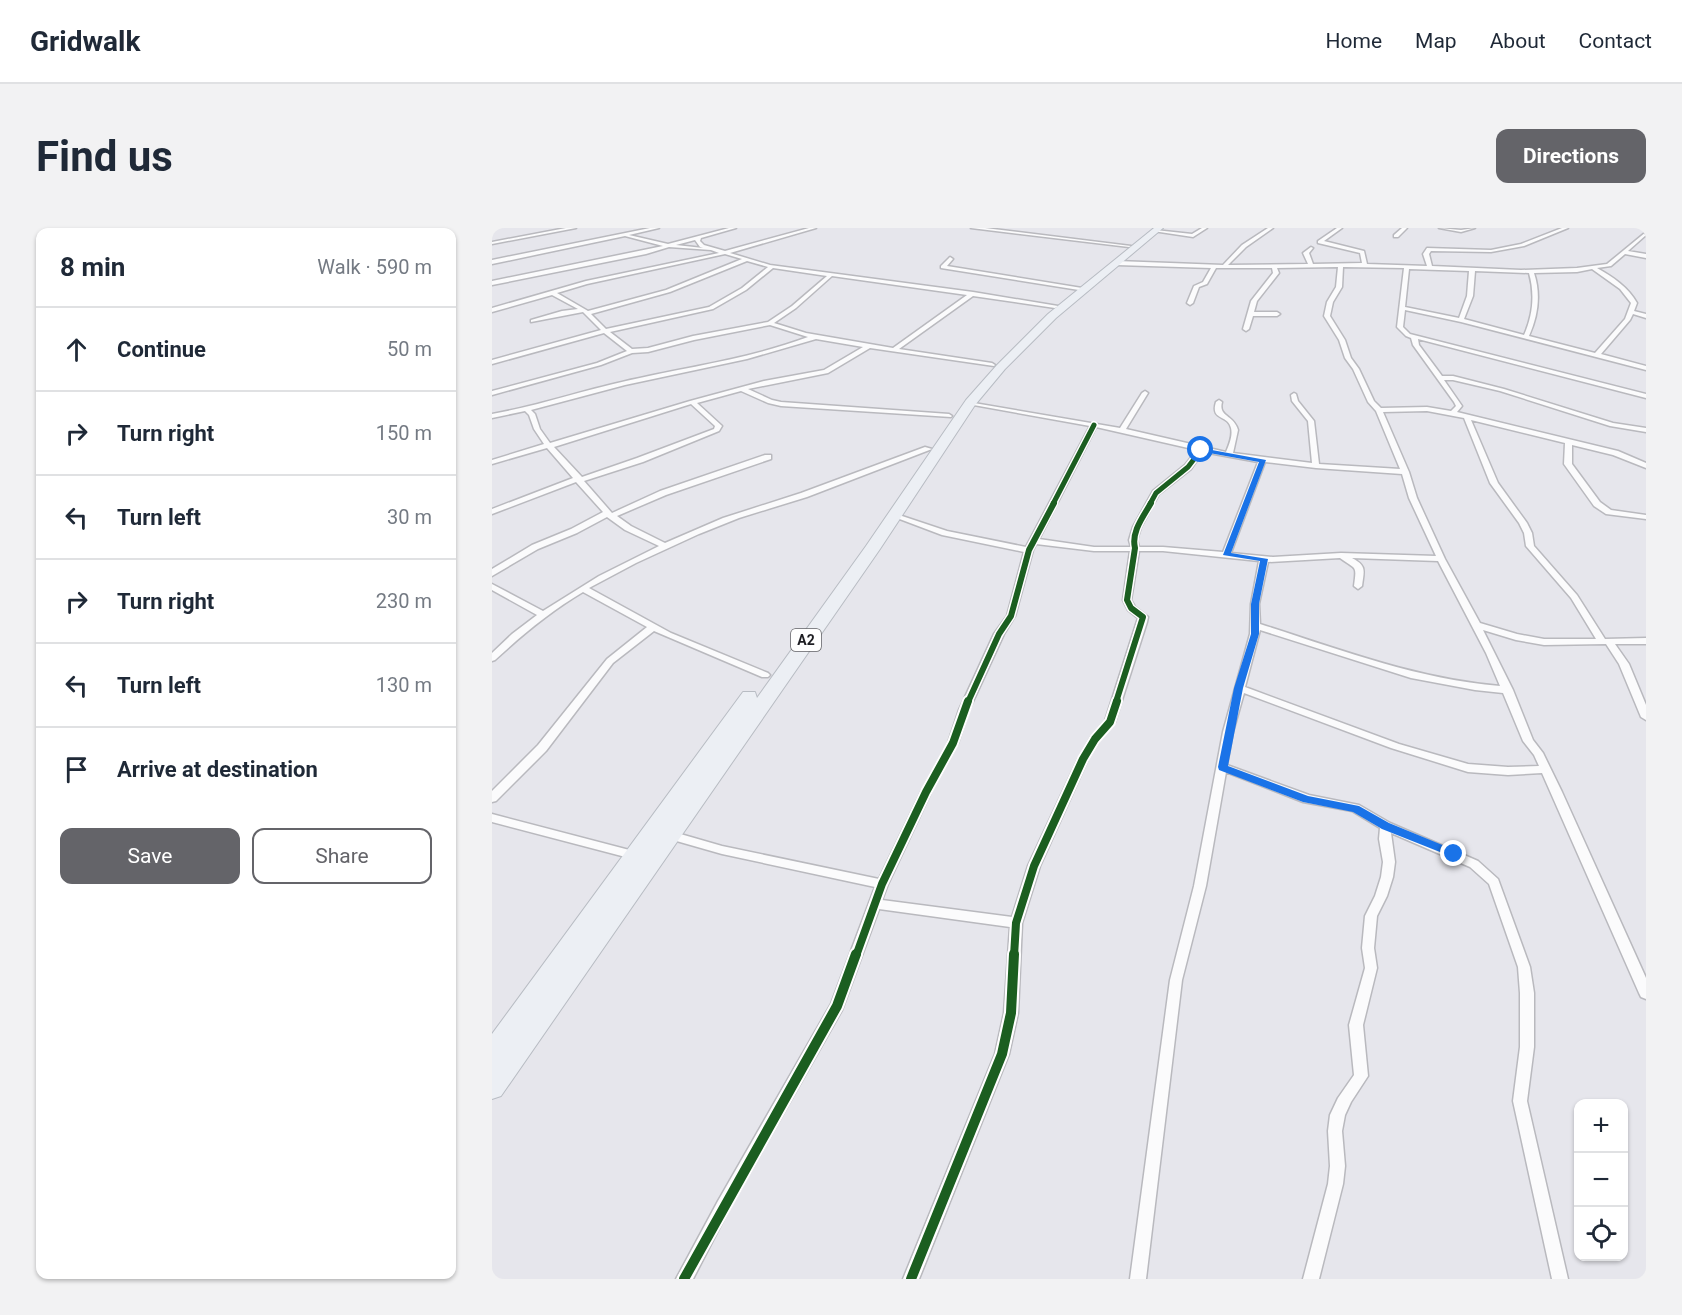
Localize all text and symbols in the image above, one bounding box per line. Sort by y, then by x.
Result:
text: Gridwalk [30,25,140,58]
text: Home [1326,29,1382,53]
text: Map [1415,29,1457,53]
text: About [1490,29,1546,53]
text: Contact [1579,29,1652,53]
button: Directions [1496,129,1646,183]
text: Find us [36,132,173,181]
text: 8 min [60,252,125,282]
text: Walk · 590 m [317,255,432,279]
icon: ahead [60,333,93,366]
text: Continue [117,337,206,362]
text: 50 m [387,337,432,361]
icon: right [60,417,93,450]
text: Turn right [117,421,214,446]
text: 150 m [376,421,432,445]
route start [1187,436,1213,462]
icon: left [60,501,93,534]
text: Turn left [117,505,201,530]
text: 30 m [387,505,432,529]
icon: right [60,585,93,618]
text: Turn right [117,589,214,614]
text: 230 m [376,589,432,613]
road number: A2 [791,629,821,651]
icon: left [60,669,93,702]
text: Turn left [117,673,201,698]
text: 130 m [376,673,432,697]
icon: arrive [60,753,93,786]
text: Arrive at destination [117,757,318,782]
button: Save [60,828,240,884]
button: Share [252,828,432,884]
route end [1440,840,1466,866]
map controls [1574,1099,1628,1261]
button: + [1574,1099,1628,1153]
button: − [1574,1153,1628,1207]
button: locate [1574,1207,1628,1261]

